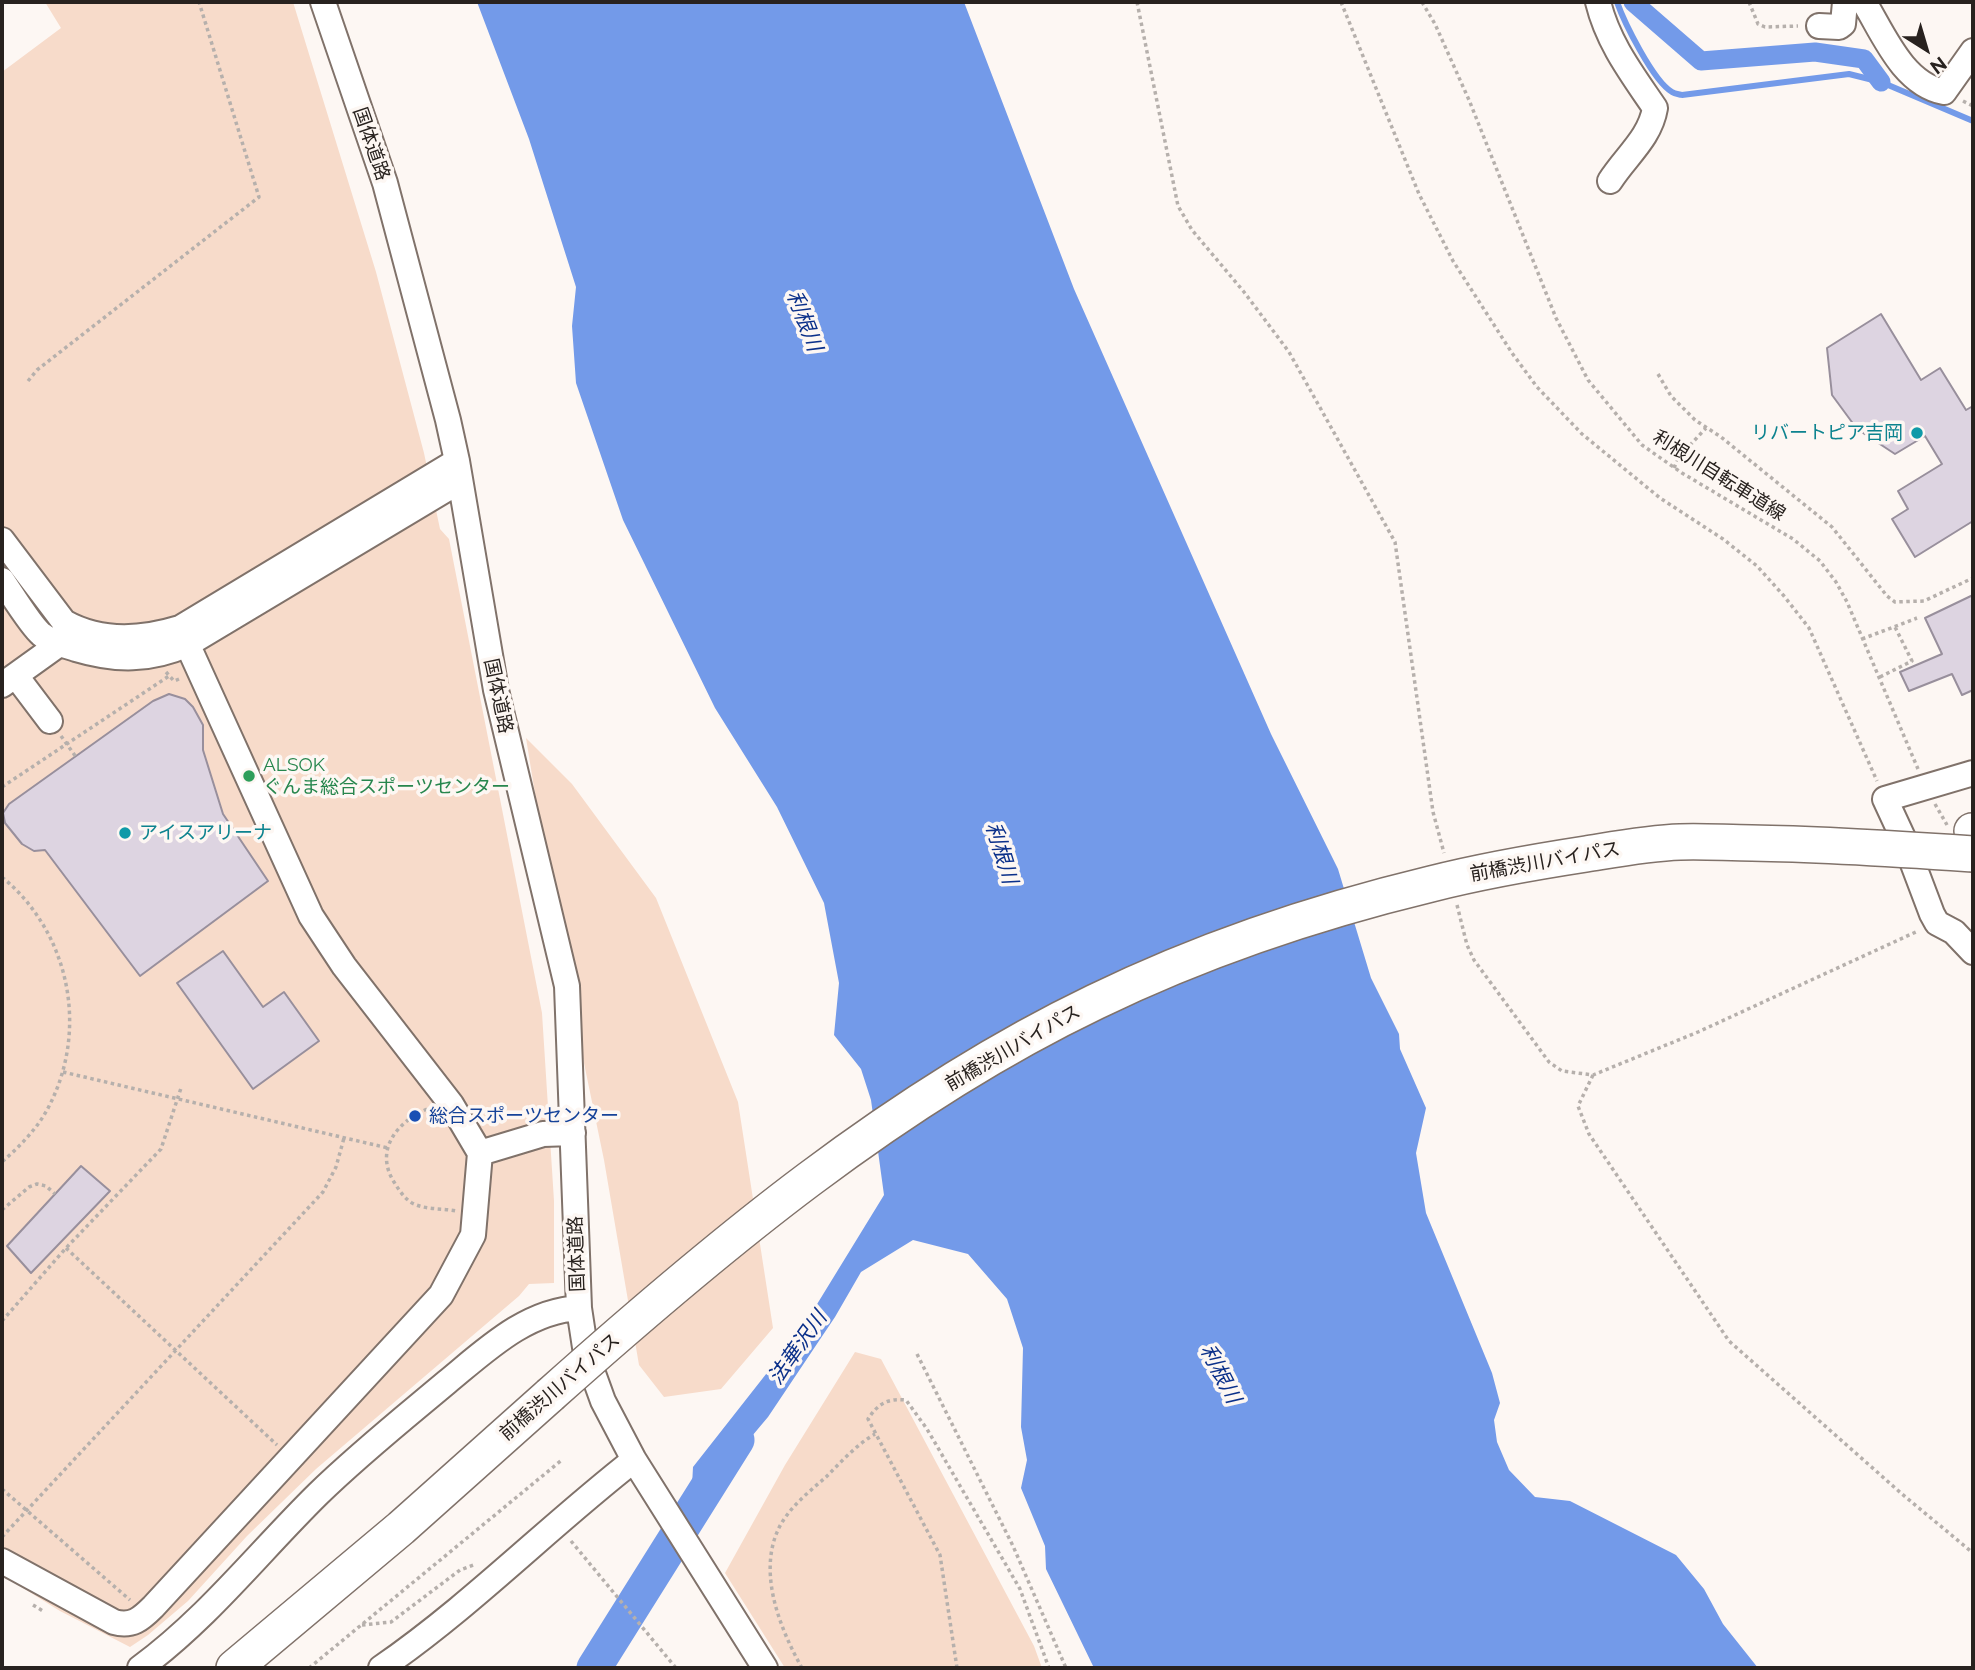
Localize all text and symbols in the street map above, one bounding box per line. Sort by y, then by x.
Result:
north arrow [1891,14,1961,84]
text: N [1926,53,1951,79]
street label: 国体道路 [348,104,394,184]
water label: 利根川 [781,287,827,355]
place label: リバートピア吉岡 [1751,422,1903,444]
marker: リバートピア吉岡 [1909,425,1925,441]
street label: 利根川自転車道線 [1649,426,1789,526]
street label: 国体道路 [479,656,517,736]
place label: ALSOK ぐんま総合スポーツセンター [263,754,510,798]
marker: ALSOK ぐんま総合スポーツセンター [241,768,257,784]
water label: 利根川 [980,819,1022,887]
place label: アイスアリーナ [139,822,272,844]
marker: アイスアリーナ [117,825,133,841]
street label: 前橋渋川バイパス [1468,838,1622,886]
street label: 前橋渋川バイパス [941,1000,1085,1096]
place label: 総合スポーツセンター [429,1105,619,1127]
marker: 総合スポーツセンター [407,1108,423,1124]
street label: 国体道路 [564,1216,590,1292]
water label: 法華沢川 [764,1306,832,1390]
street label: 前橋渋川バイパス [495,1329,625,1445]
water label: 利根川 [1194,1340,1246,1408]

